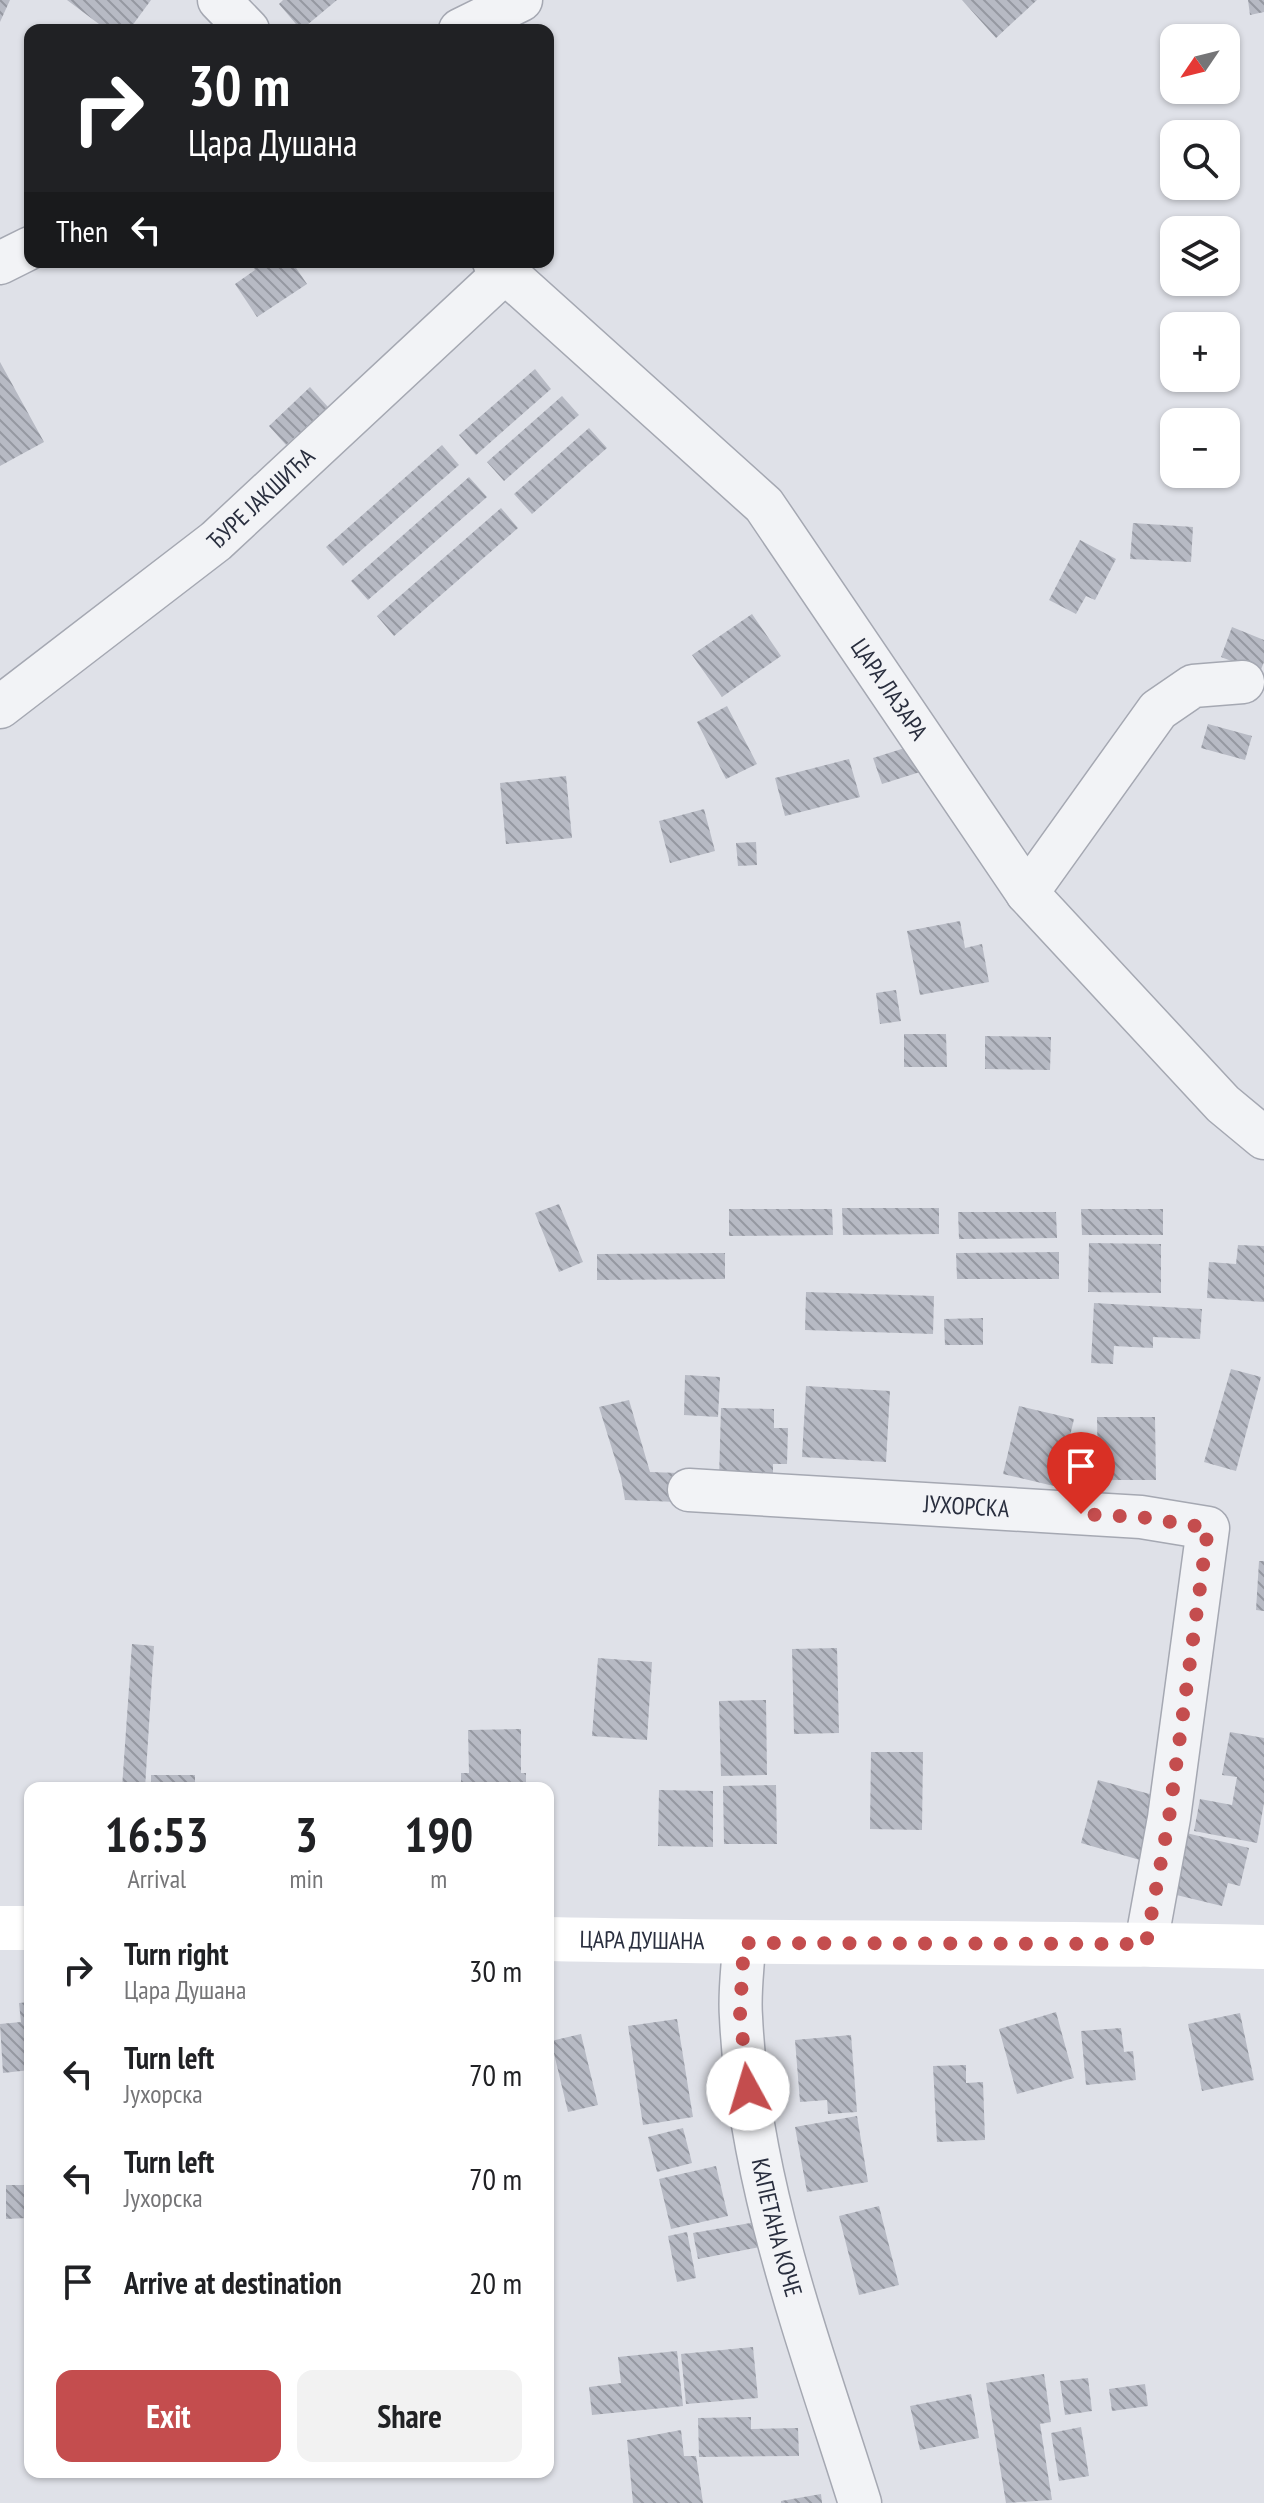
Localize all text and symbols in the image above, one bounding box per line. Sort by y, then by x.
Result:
north arrow [1160,24,1240,104]
map controls [1160,24,1240,488]
text: 30 m [188,49,290,121]
icon: right [56,56,160,160]
text: Цара Душана [188,119,357,166]
button: search [1160,120,1240,200]
icon: left [124,208,168,252]
text: Then [56,211,108,250]
button: layers [1160,216,1240,296]
button: + [1160,312,1240,392]
button: − [1160,408,1240,488]
street label: ЂУРЕ ЈАКШИЋА [200,441,321,556]
street label: ЦАРА ЛАЗАРА [844,632,935,746]
pin [1047,1432,1115,1514]
icon: arrive [1059,1444,1103,1488]
street label: ЈУХОРСКА [922,1488,1011,1524]
text: 16:53 [105,1803,209,1865]
text: 3 [295,1803,318,1865]
text: 190 [404,1803,473,1865]
text: Arrival [127,1862,186,1895]
text: min [289,1862,323,1895]
text: m [430,1862,447,1895]
street label: ЦАРА ДУШАНА [579,1924,705,1956]
text: Turn right [124,1934,228,1973]
icon: right [56,1948,100,1992]
text: 30 m [469,1951,522,1990]
text: Цара Душана [124,1973,246,2006]
text: Turn left [124,2038,214,2077]
position arrow [706,2047,790,2131]
icon: left [56,2052,100,2096]
text: 70 m [469,2055,522,2094]
text: Јухорска [124,2077,203,2110]
text: Turn left [124,2142,214,2181]
street label: КАПЕТАНА КОЧЕ [745,2155,810,2300]
icon: left [56,2156,100,2200]
text: 70 m [469,2159,522,2198]
text: Јухорска [124,2181,203,2214]
icon: arrive [56,2260,100,2304]
text: Arrive at destination [124,2263,342,2302]
text: 20 m [469,2263,522,2302]
button: Exit [56,2370,281,2462]
button: Share [297,2370,522,2462]

